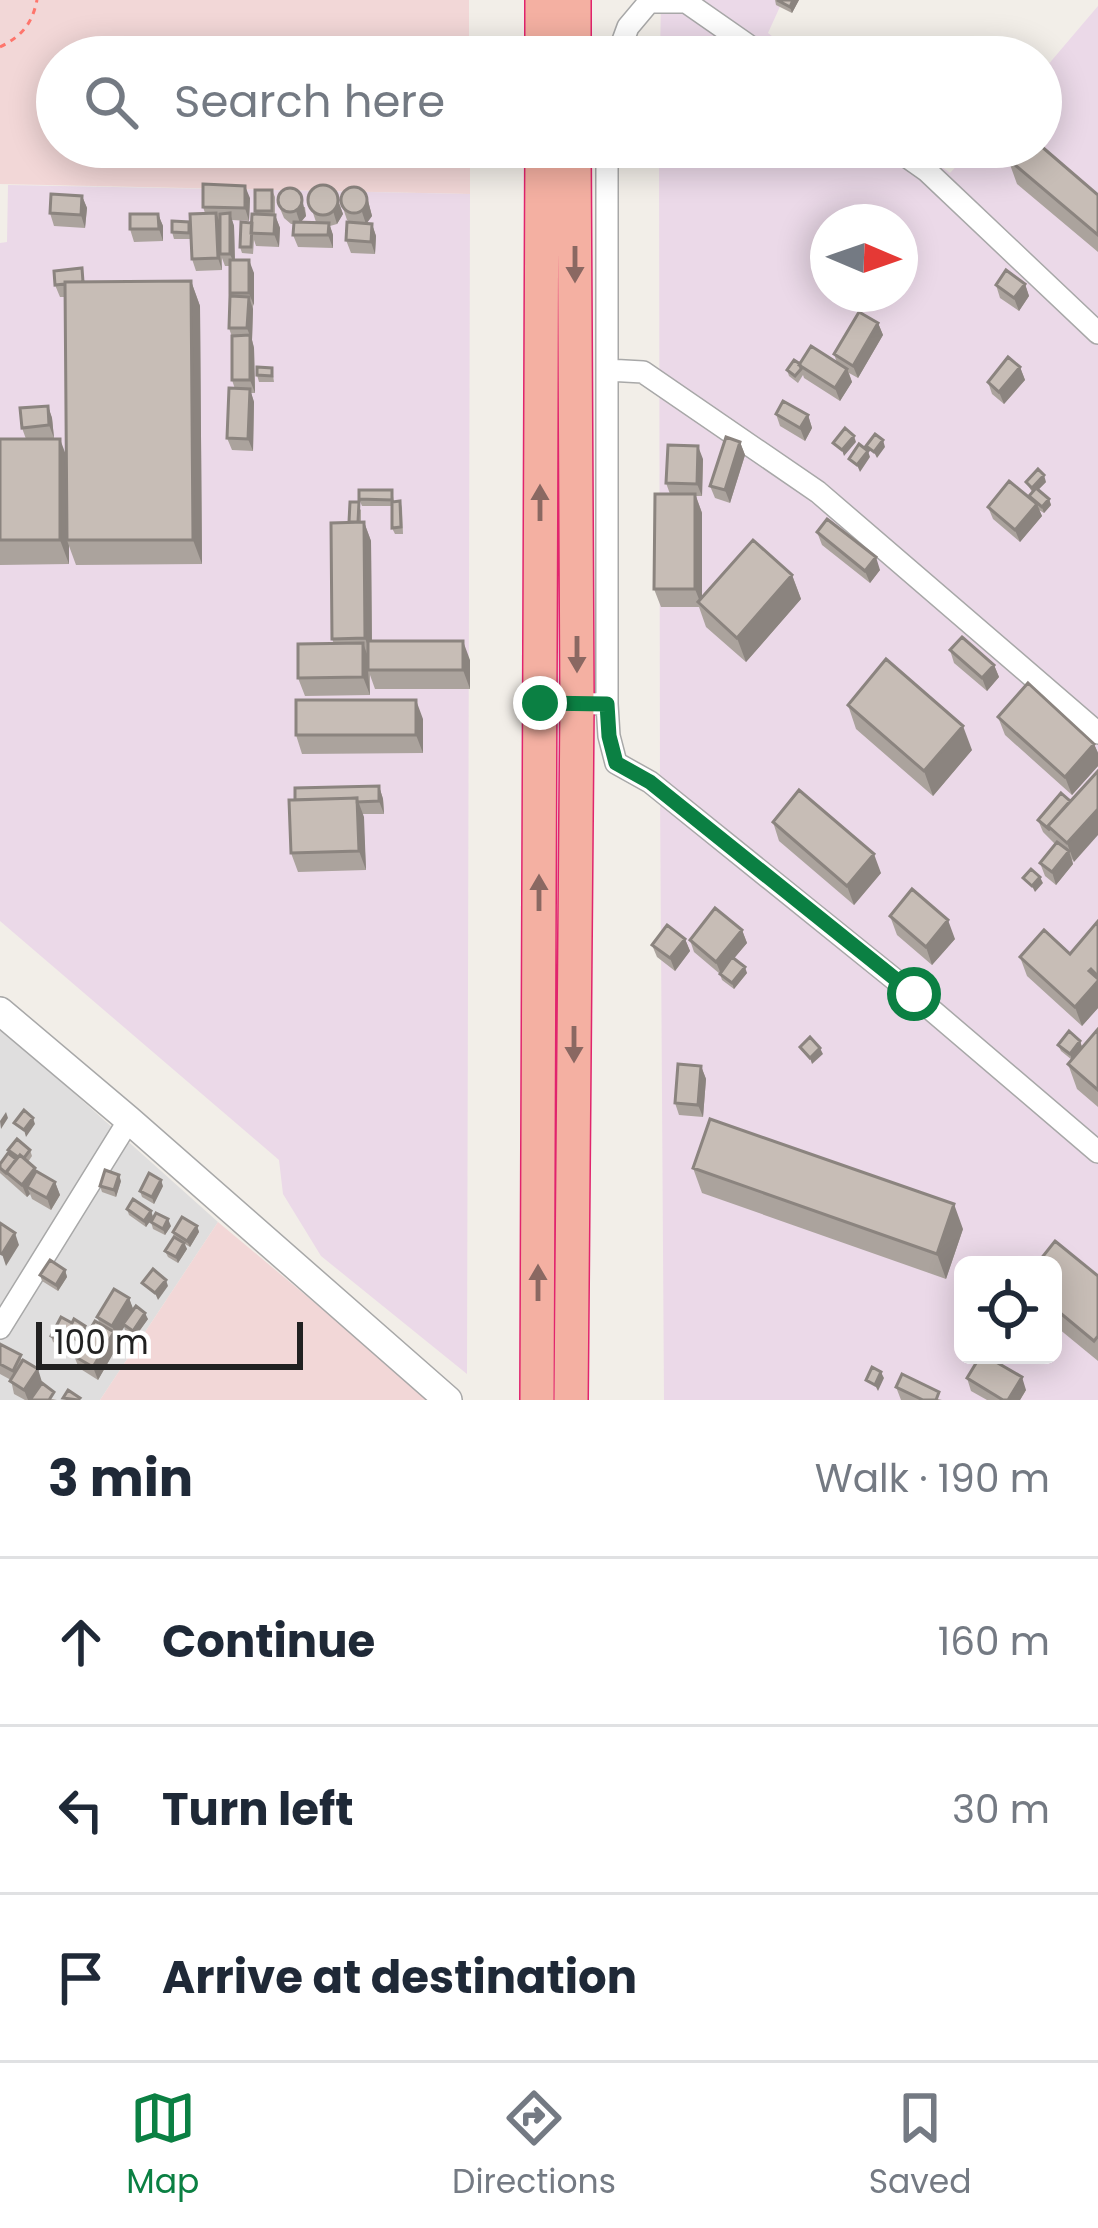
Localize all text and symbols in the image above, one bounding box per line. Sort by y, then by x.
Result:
search box [36,36,1062,168]
icon: search [78,69,144,135]
text: Search here [174,70,445,133]
north arrow [810,204,918,312]
one-way arrow [565,246,585,284]
one-way arrow [531,483,550,521]
one-way arrow [567,636,587,674]
route end [513,676,567,730]
one-way arrow [529,873,549,911]
route start [887,967,941,1021]
one-way arrow [564,1026,584,1064]
map controls [954,1256,1062,1364]
button: locate [954,1256,1062,1364]
one-way arrow [528,1263,547,1301]
scale bar [36,1316,303,1369]
text: 100 m [54,1319,149,1366]
text: 3 min [48,1442,193,1514]
text: Walk · 190 m [815,1451,1050,1506]
icon: ahead [48,1609,114,1675]
text: Continue [162,1610,375,1673]
text: 160 m [938,1614,1050,1669]
icon: left [48,1777,114,1843]
text: Turn left [162,1778,354,1841]
text: 30 m [952,1782,1050,1837]
icon: arrive [48,1945,114,2011]
text: Arrive at destination [162,1946,637,2009]
tab: Map [126,2085,199,2207]
tab: Directions [452,2085,616,2207]
tab: Saved [869,2085,972,2207]

